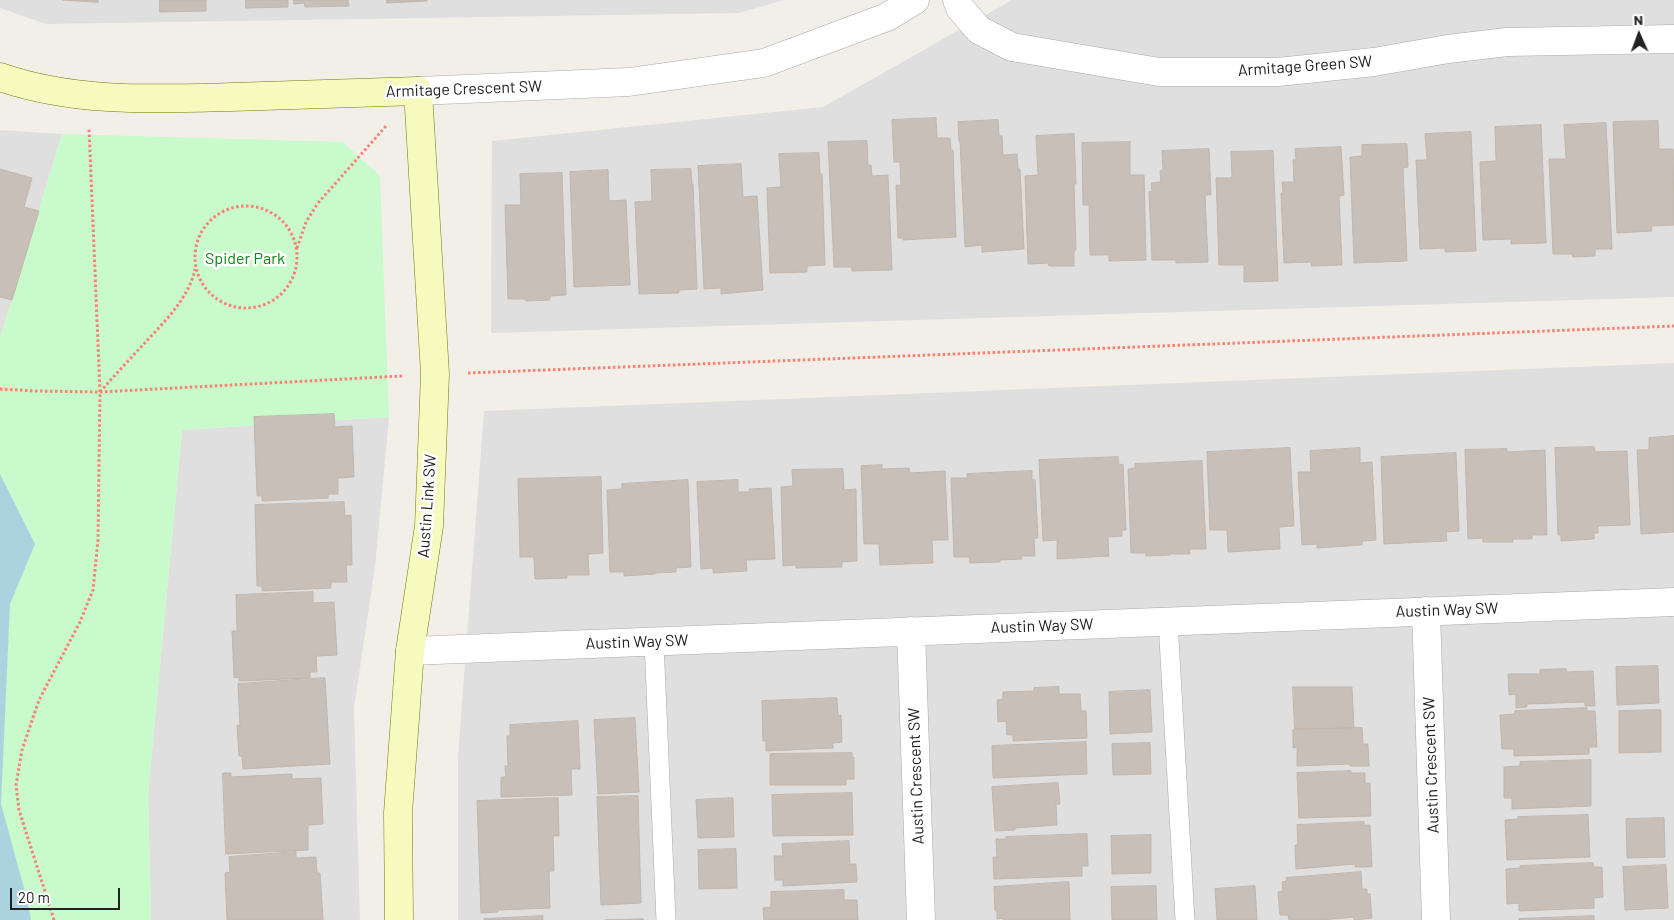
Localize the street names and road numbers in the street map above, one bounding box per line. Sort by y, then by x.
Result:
street label: Armitage Green SW [1237,52,1373,80]
street label: Armitage Crescent SW [386,77,542,101]
street label: Austin Link SW [414,453,440,559]
street label: Austin Way SW [1395,599,1499,621]
street label: Austin Way SW [990,615,1094,637]
street label: Austin Way SW [585,631,689,653]
street label: Austin Crescent SW [1419,696,1443,834]
street label: Austin Crescent SW [904,707,928,845]

